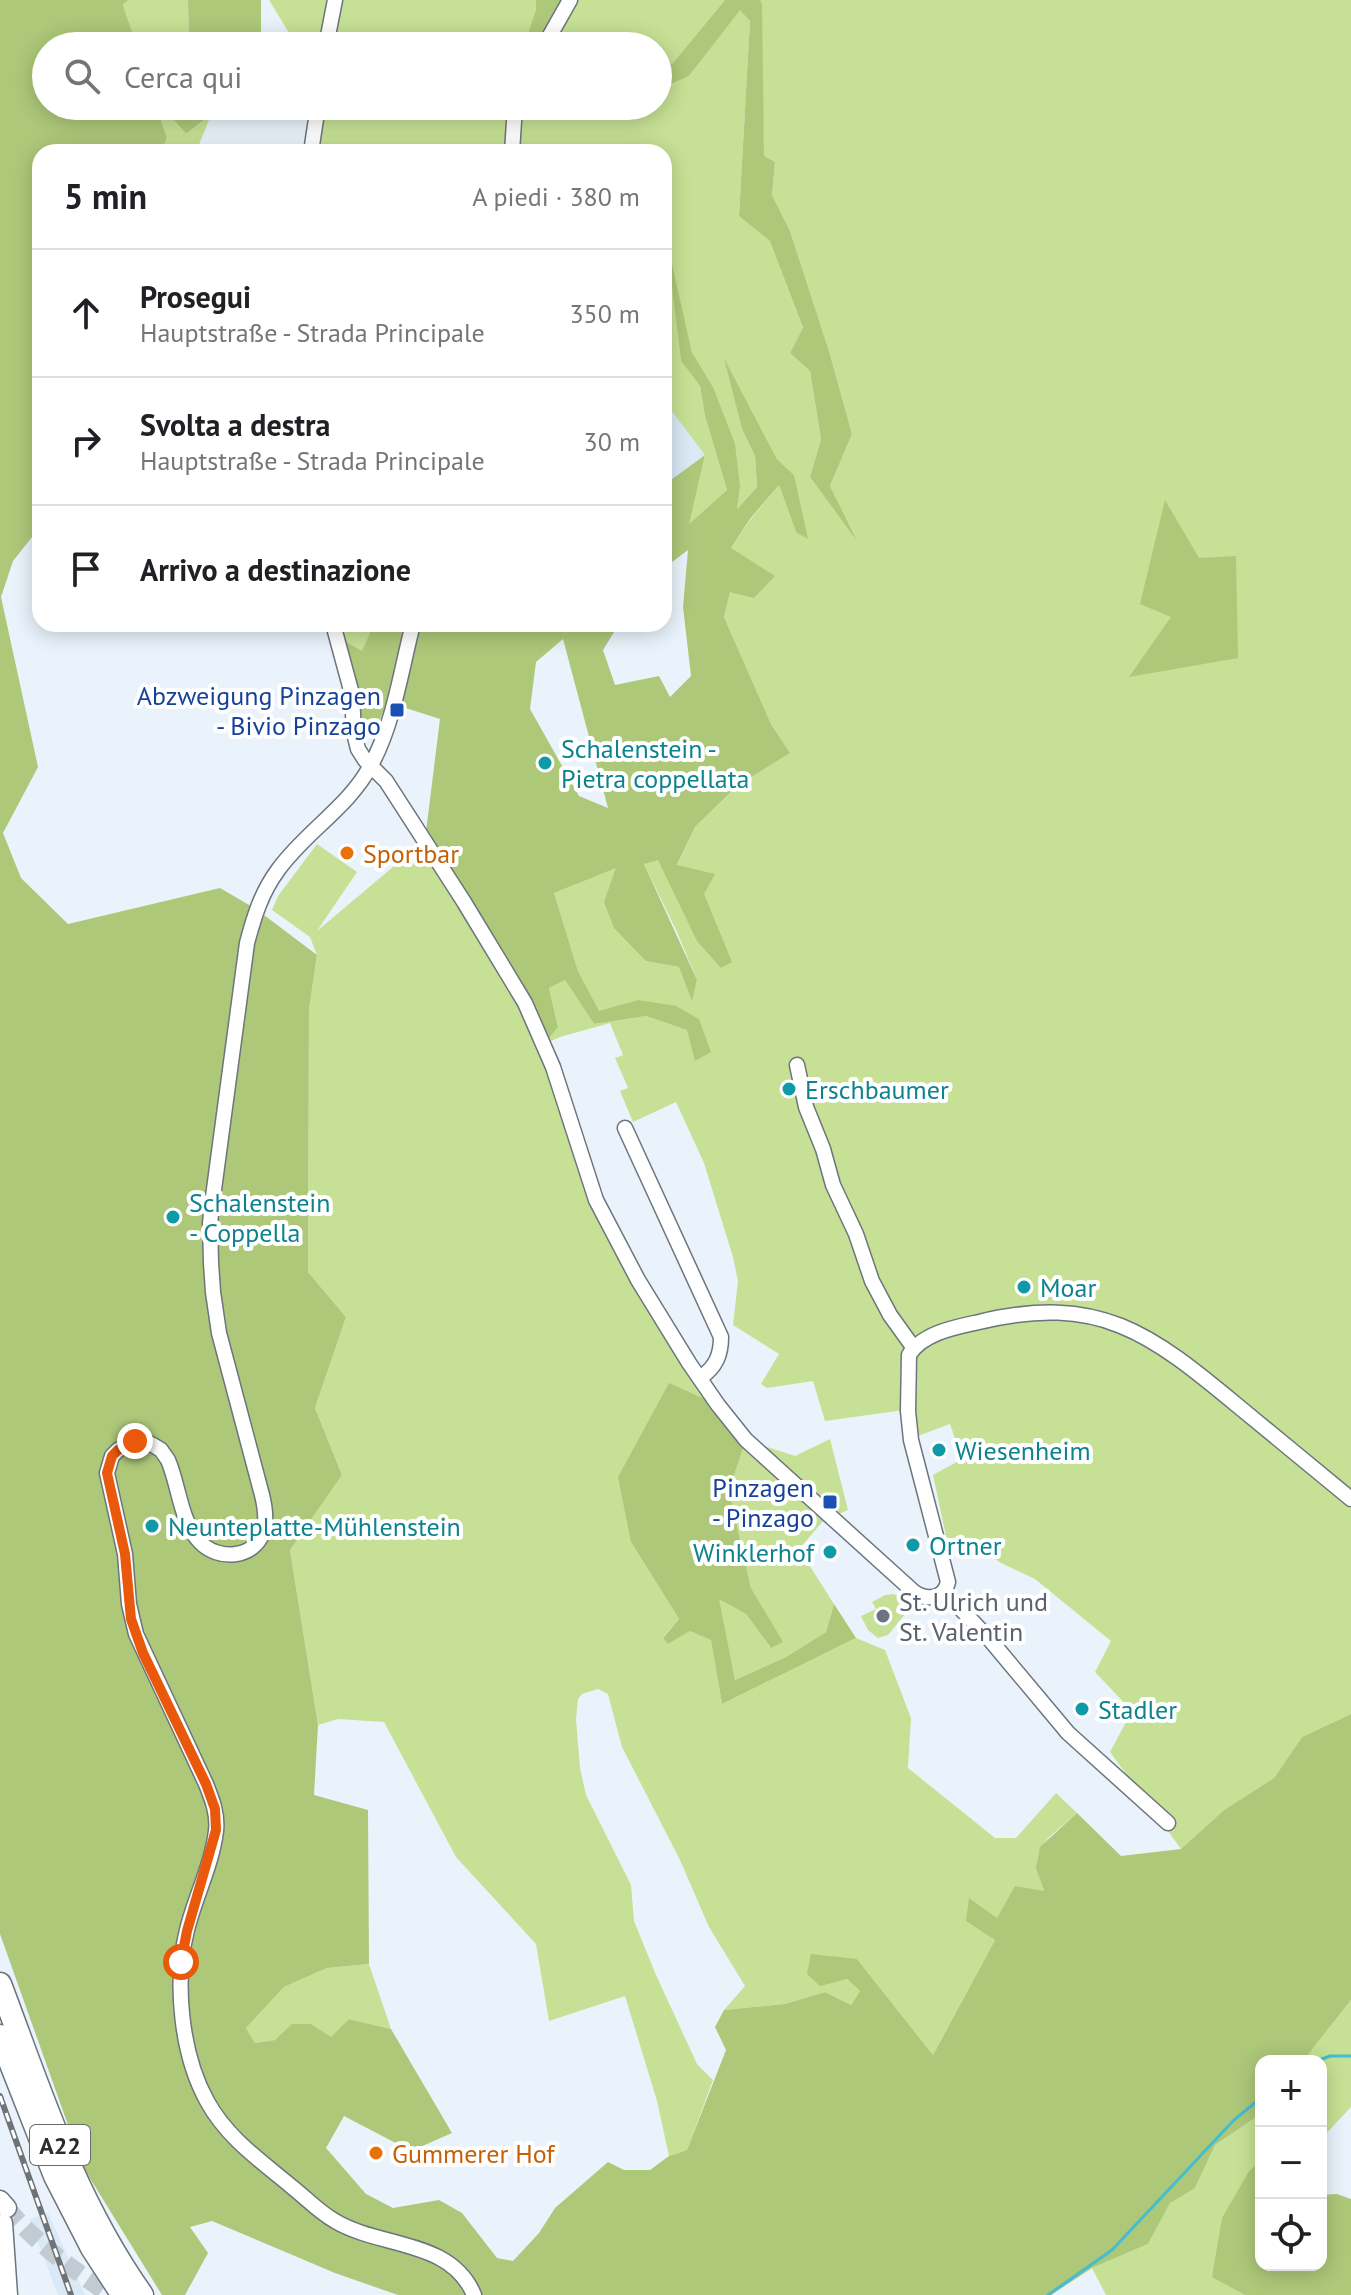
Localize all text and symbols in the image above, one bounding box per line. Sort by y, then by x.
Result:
search box [32,32,672,120]
icon: search [60,54,104,98]
text: Cerca qui [124,57,242,96]
text: 5 min [64,174,147,218]
text: A piedi · 380 m [472,180,640,213]
text: Prosegui [140,277,251,316]
icon: ahead [64,291,108,335]
text: 350 m [569,297,640,330]
text: Hauptstraße - Strada Principale [140,316,485,349]
text: Svolta a destra [140,405,330,444]
icon: right [64,419,108,463]
text: 30 m [584,425,640,458]
text: Hauptstraße - Strada Principale [140,444,485,477]
icon: arrive [64,547,108,591]
text: Arrivo a destinazione [140,550,411,589]
place label: Abzweigung Pinzagen - Bivio Pinzago [137,679,381,742]
marker: Abzweigung Pinzagen - Bivio Pinzago [388,701,406,719]
place label: Schalenstein - Pietra coppellata [561,732,749,795]
marker: Schalenstein - Pietra coppellata [536,754,554,772]
place label: Sportbar [363,837,459,870]
marker: Sportbar [338,844,356,862]
place label: Erschbaumer [805,1073,949,1106]
marker: Erschbaumer [780,1080,798,1098]
place label: Schalenstein - Coppella [189,1186,331,1249]
marker: Schalenstein - Coppella [164,1208,182,1226]
place label: Moar [1040,1271,1096,1304]
marker: Moar [1015,1278,1033,1296]
route end [117,1423,153,1459]
place label: Wiesenheim [955,1434,1091,1467]
marker: Wiesenheim [930,1441,948,1459]
place label: Pinzagen - Pinzago [712,1471,814,1534]
marker: Pinzagen - Pinzago [821,1493,839,1511]
place label: Neunteplatte-Mühlenstein [168,1510,461,1543]
marker: Neunteplatte-Mühlenstein [143,1517,161,1535]
place label: Ortner [929,1529,1002,1562]
place label: Winklerhof [693,1536,816,1569]
marker: Ortner [904,1536,922,1554]
marker: Winklerhof [821,1543,839,1561]
place label: St. Ulrich und St. Valentin [899,1585,1048,1648]
marker: St. Ulrich und St. Valentin [874,1607,892,1625]
place label: Stadler [1098,1693,1177,1726]
marker: Stadler [1073,1700,1091,1718]
route start [163,1944,199,1980]
map controls [1255,2055,1327,2271]
button: + [1255,2055,1327,2127]
road number: A22 [30,2125,90,2165]
button: − [1255,2127,1327,2199]
place label: Gummerer Hof [392,2137,556,2170]
marker: Gummerer Hof [367,2144,385,2162]
button: locate [1255,2199,1327,2271]

